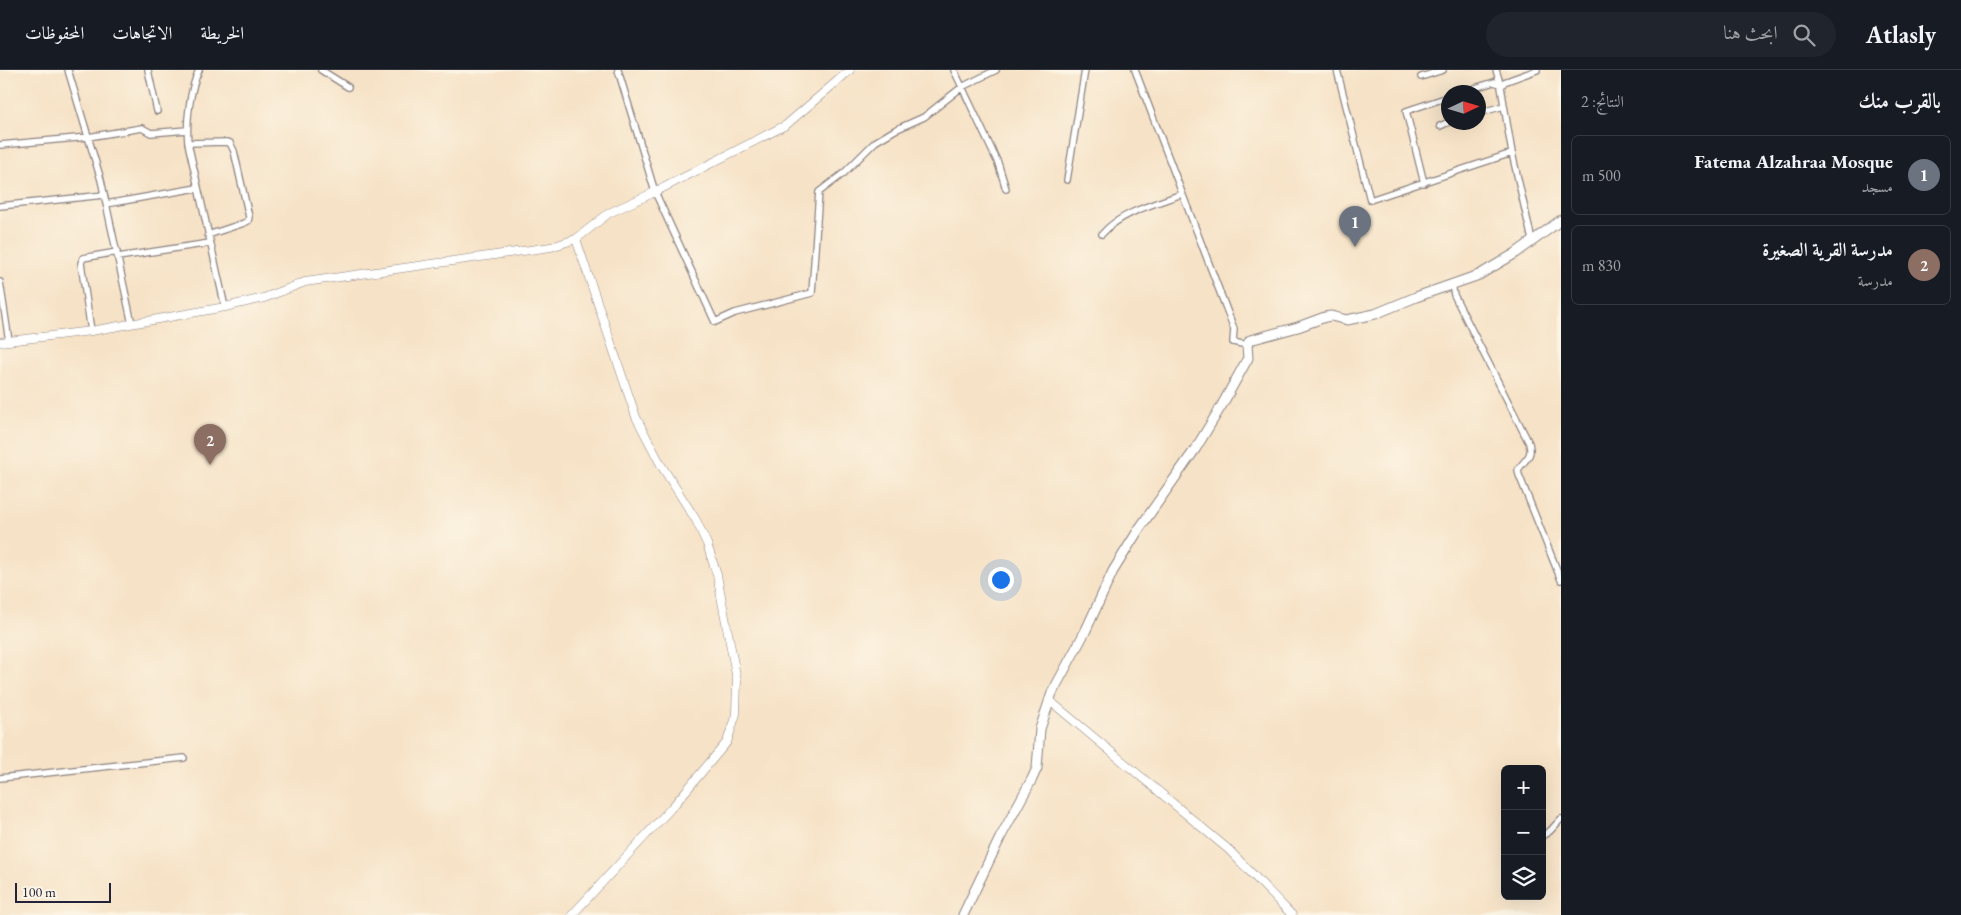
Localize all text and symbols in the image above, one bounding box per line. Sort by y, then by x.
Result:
search box [1486,12,1836,57]
text: Atlasly [1866,19,1936,50]
text: ابحث هنا [1723,20,1778,45]
text: المحفوظات [25,21,84,44]
text: الاتجاهات [112,21,172,44]
text: الخريطة [200,21,244,44]
icon: search [1790,21,1818,49]
north arrow [1441,85,1486,130]
text: بالقرب منك [1858,87,1941,114]
text: النتائج: 2 [1581,91,1624,112]
text: Fatema Alzahraa Mosque [1694,149,1893,174]
text: 500 m [1582,165,1621,186]
text: 1 [1920,165,1928,186]
text: مسجد [1862,176,1893,197]
pin: 1 [1339,206,1371,247]
text: مدرسة القرية الصغيرة [1762,237,1893,262]
text: 830 m [1582,255,1621,276]
text: 2 [1920,255,1928,276]
text: مدرسة [1858,270,1893,291]
pin: 2 [194,424,226,465]
your location [988,567,1014,593]
map controls [1501,765,1546,900]
button: + [1501,765,1546,810]
button: − [1501,810,1546,855]
button: layers [1501,855,1546,900]
scale bar [15,880,111,903]
text: 100 m [22,883,56,901]

